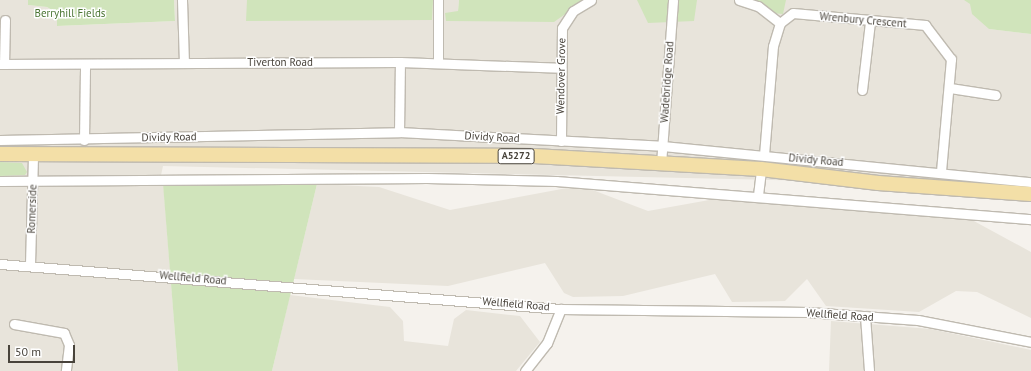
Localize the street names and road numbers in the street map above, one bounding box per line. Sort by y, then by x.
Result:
street label: Wrenbury Crescent [819,10,907,30]
street label: Wendover Grove [554,38,568,114]
street label: Wadebridge Road [658,41,676,123]
street label: Tiverton Road [247,55,313,69]
street label: Dividy Road [464,129,520,145]
street label: Dividy Road [141,130,197,144]
road number: A5272 [497,148,535,164]
street label: Dividy Road [788,151,844,169]
street label: Romerside [25,184,39,234]
street label: Wellfield Road [159,268,227,288]
street label: Wellfield Road [482,294,550,314]
street label: Wellfield Road [806,306,874,324]

